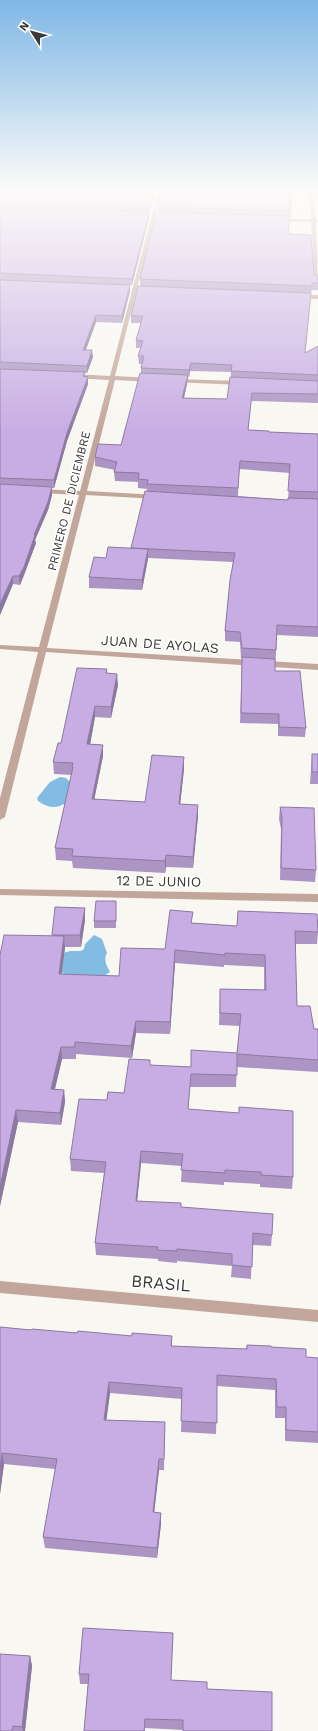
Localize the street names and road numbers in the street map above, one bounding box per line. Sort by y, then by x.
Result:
street label: PRIMERO DE DICIEMBRE [45,429,93,572]
street label: JUAN DE AYOLAS [101,632,219,656]
street label: 12 DE JUNIO [117,872,201,890]
street label: BRASIL [130,1270,192,1296]

